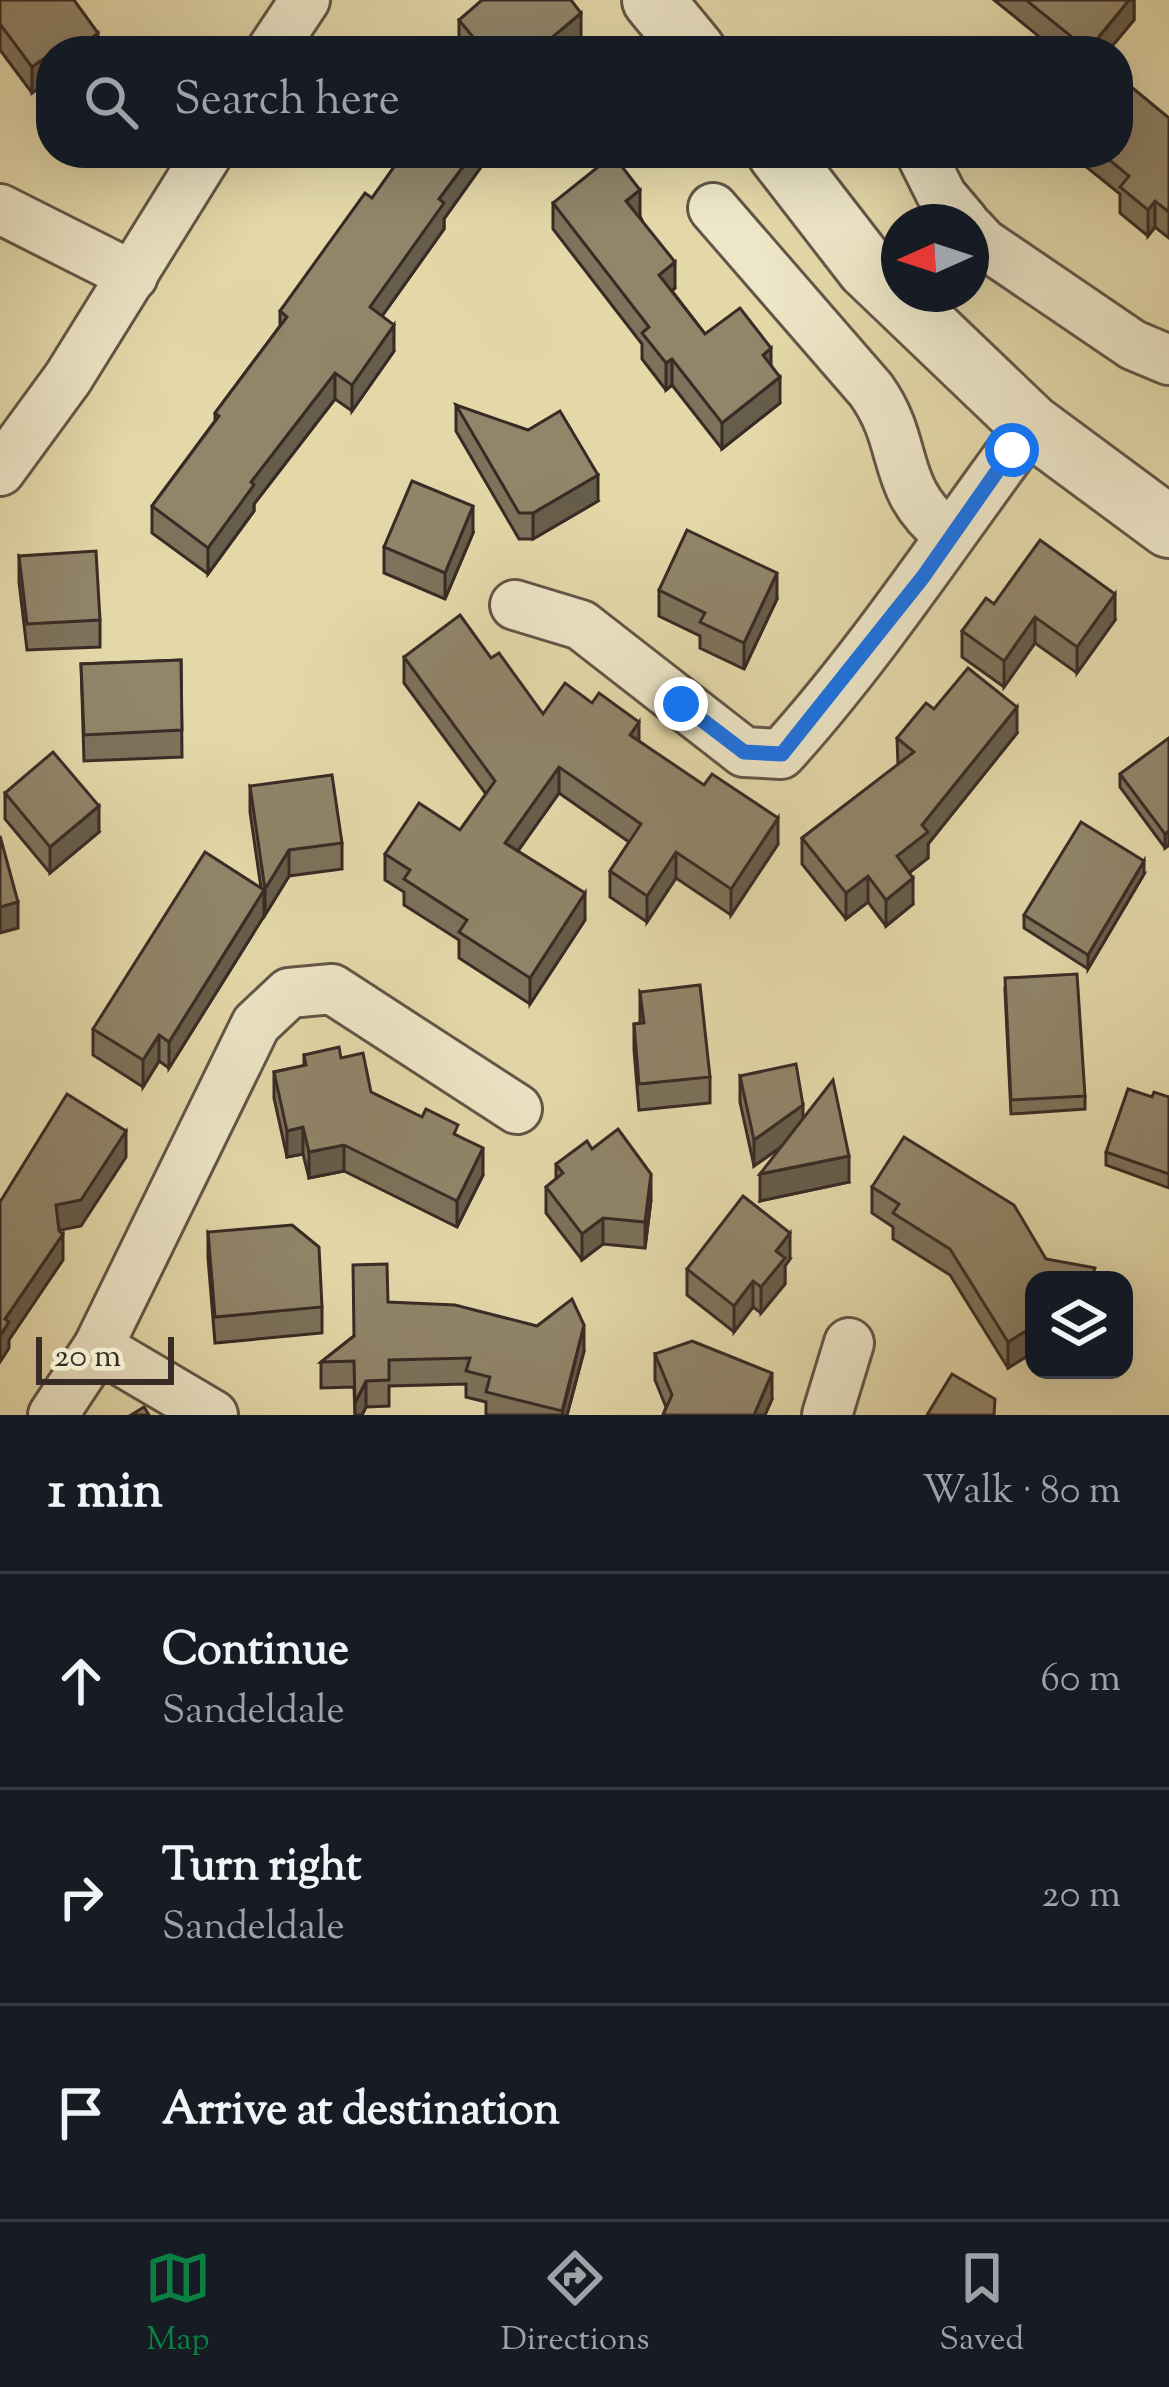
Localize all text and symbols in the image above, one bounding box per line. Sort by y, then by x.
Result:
search box [36,36,1133,168]
icon: search [78,69,144,135]
text: Search here [174,70,400,135]
north arrow [881,204,989,312]
route start [985,423,1039,477]
route end [654,677,708,731]
map controls [1025,1271,1133,1379]
button: layers [1025,1271,1133,1379]
scale bar [36,1331,174,1384]
text: 20 m [54,1334,121,1382]
text: 1 min [48,1457,163,1530]
text: Walk · 80 m [922,1465,1121,1521]
text: Continue [162,1620,349,1685]
icon: ahead [48,1648,114,1714]
text: 60 m [1040,1653,1121,1709]
text: Sandeldale [162,1685,345,1741]
text: Turn right [162,1836,361,1901]
icon: right [48,1864,114,1930]
text: 20 m [1042,1869,1121,1925]
text: Sandeldale [162,1901,345,1957]
icon: arrive [48,2080,114,2146]
text: Arrive at destination [162,2080,560,2145]
tab: Map [145,2245,211,2365]
tab: Directions [501,2245,650,2365]
tab: Saved [939,2245,1024,2365]

